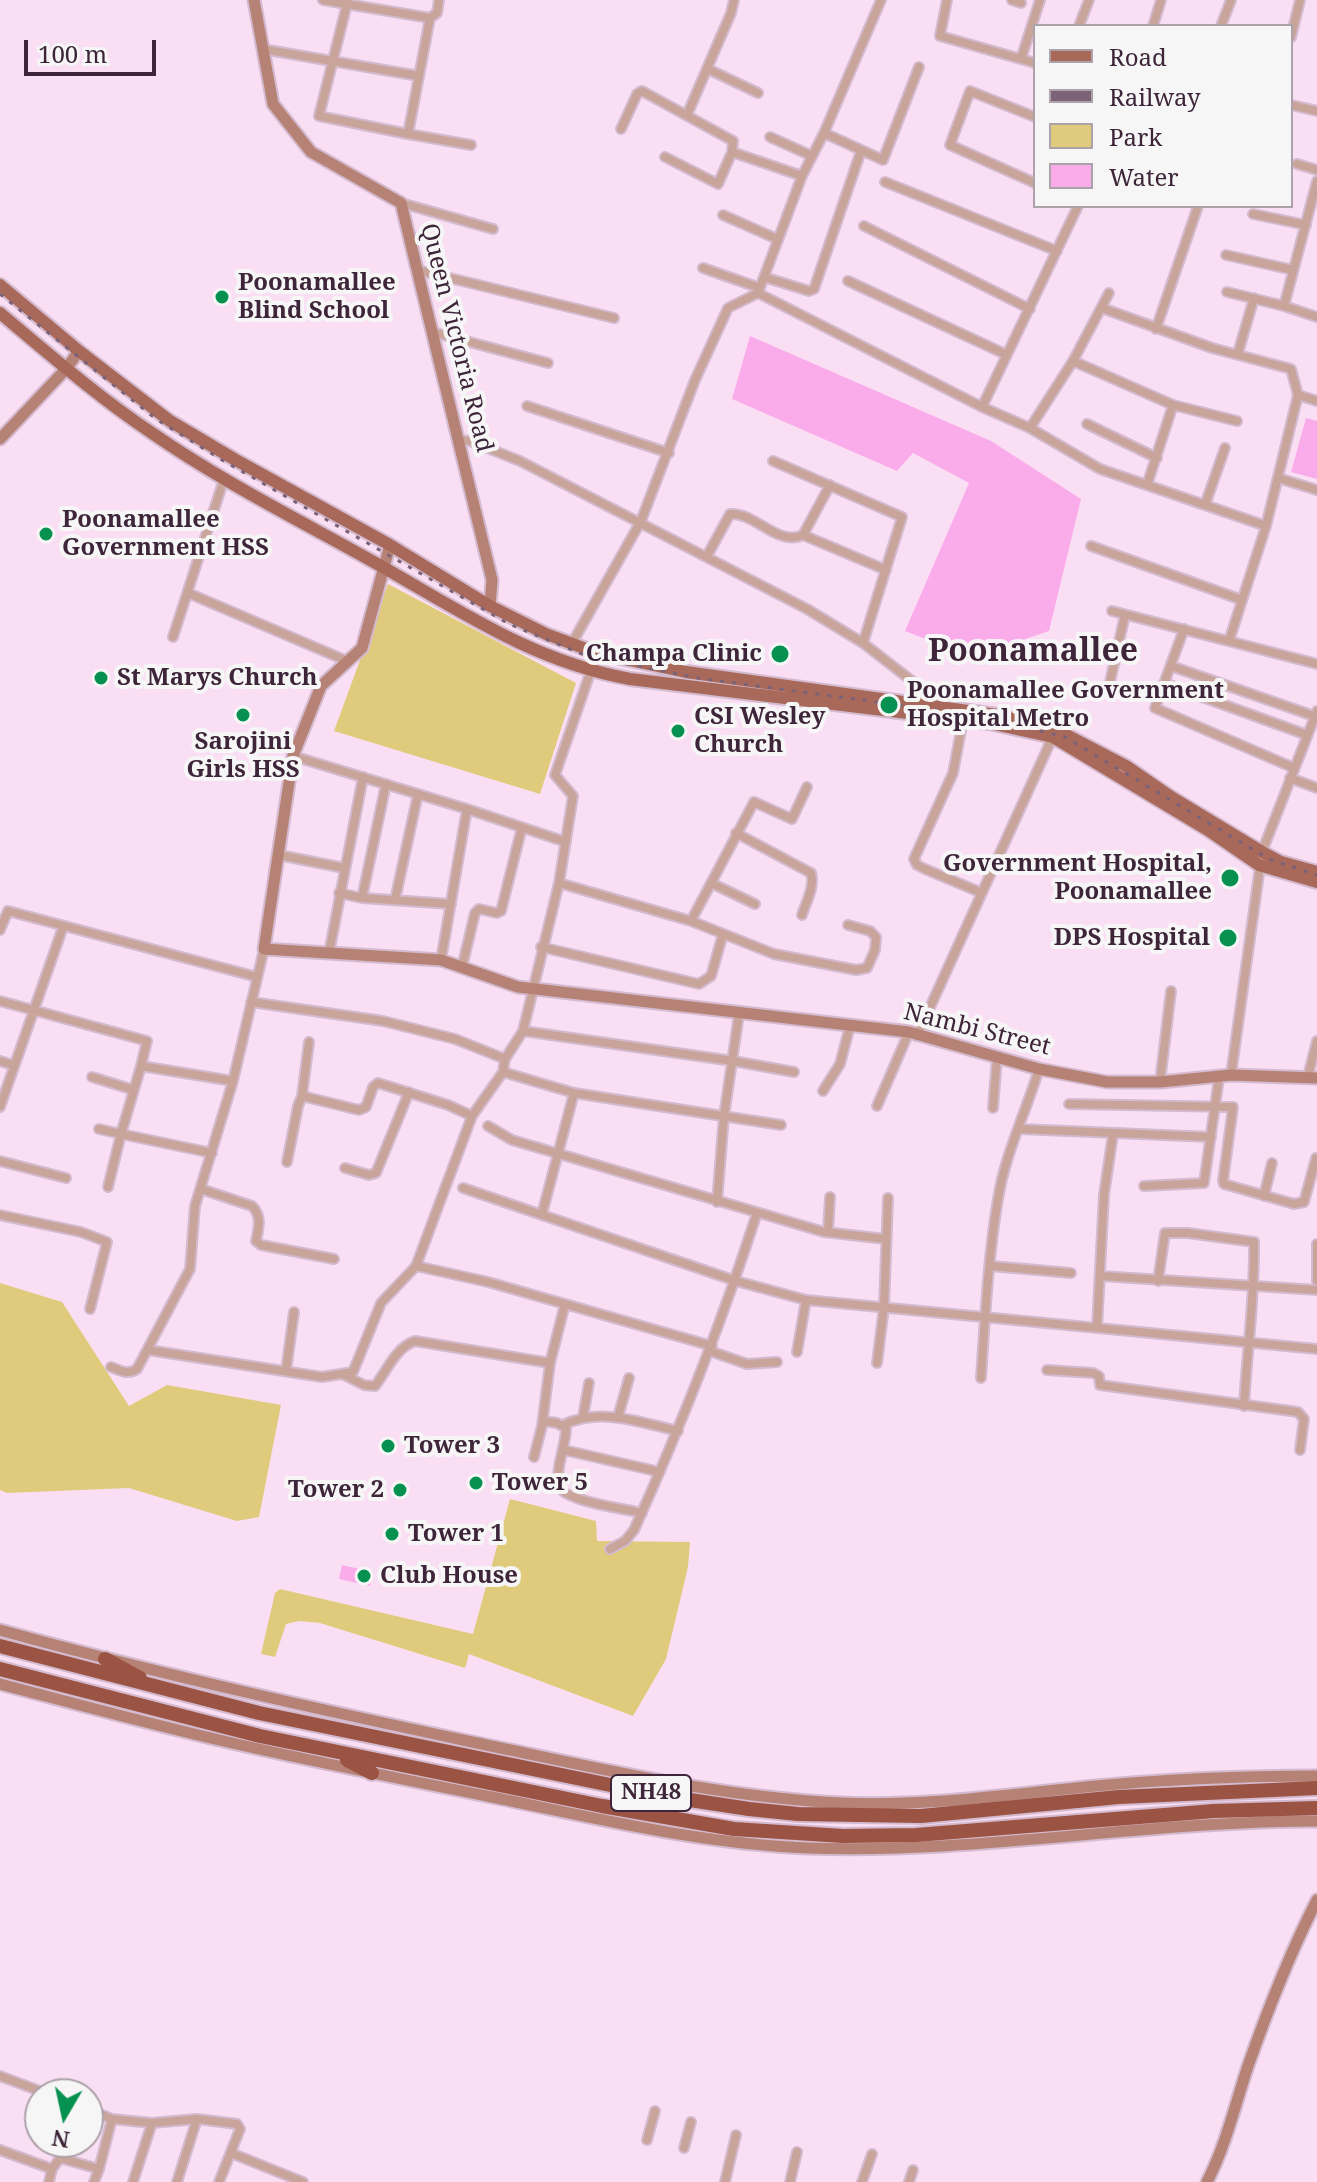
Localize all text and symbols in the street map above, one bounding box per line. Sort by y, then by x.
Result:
scale bar [28,24,160,74]
legend [1033,24,1293,208]
text: 100 m [38,37,107,70]
text: Road [1109,40,1167,73]
text: Railway [1109,80,1201,113]
text: Park [1109,120,1162,153]
text: Water [1109,160,1179,193]
street label: Queen Victoria Road [414,221,498,455]
place label: Poonamallee Blind School [238,269,396,325]
marker: Poonamallee Blind School [213,288,231,306]
place label: Poonamallee Government HSS [62,506,269,562]
marker: Poonamallee Government HSS [37,525,55,543]
district label: Poonamallee [928,633,1138,671]
place label: Champa Clinic [586,640,762,668]
marker: Champa Clinic [769,643,791,665]
place label: St Marys Church [117,664,318,692]
marker: St Marys Church [92,669,110,687]
place label: Poonamallee Government Hospital Metro [907,677,1224,733]
marker: Poonamallee Government Hospital Metro [878,694,900,716]
place label: CSI Wesley Church [694,703,825,759]
marker: Sarojini Girls HSS [234,706,252,724]
marker: CSI Wesley Church [669,722,687,740]
place label: Sarojini Girls HSS [186,728,300,784]
place label: Government Hospital, Poonamallee [943,850,1212,906]
marker: Government Hospital, Poonamallee [1219,867,1241,889]
place label: DPS Hospital [1054,924,1210,952]
marker: DPS Hospital [1217,927,1239,949]
street label: Nambi Street [901,998,1053,1062]
place label: Tower 3 [404,1432,500,1460]
marker: Tower 3 [379,1437,397,1455]
place label: Tower 5 [492,1469,588,1497]
marker: Tower 5 [467,1474,485,1492]
place label: Tower 2 [288,1476,384,1504]
marker: Tower 2 [391,1481,409,1499]
place label: Tower 1 [408,1520,504,1548]
marker: Tower 1 [383,1525,401,1543]
place label: Club House [380,1562,518,1590]
marker: Club House [355,1567,373,1585]
road number: NH48 [611,1775,691,1811]
north arrow [24,2078,104,2158]
text: N [50,2124,71,2156]

